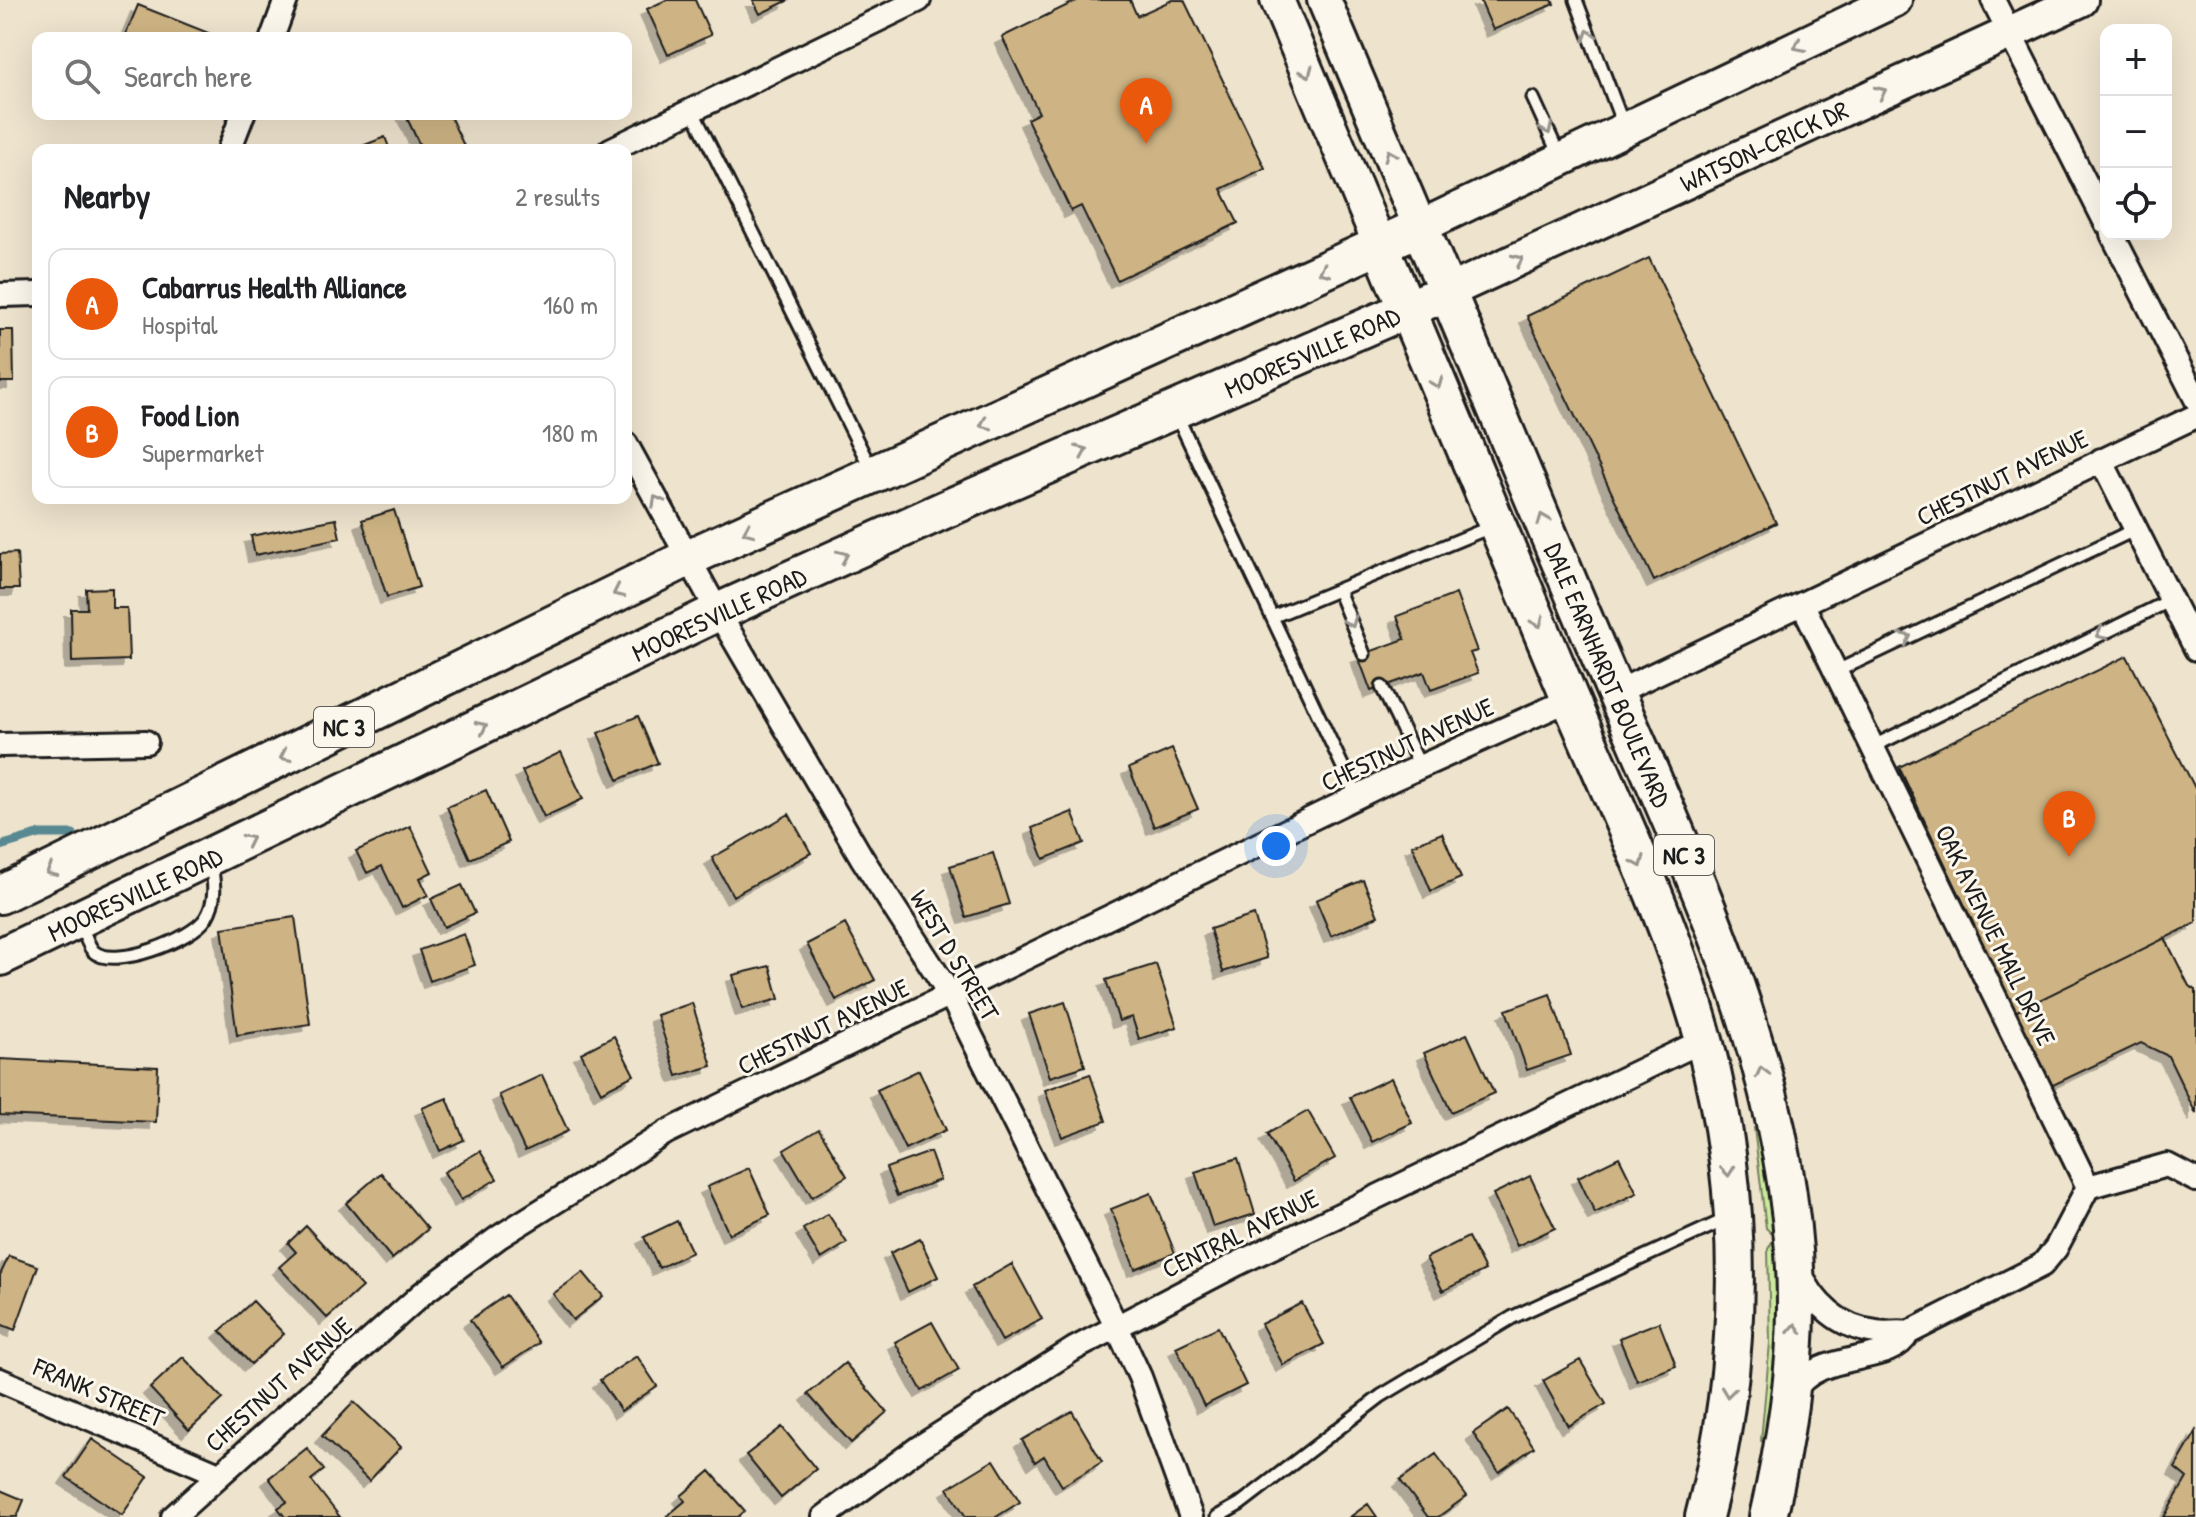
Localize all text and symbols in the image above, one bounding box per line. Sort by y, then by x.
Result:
map controls [2100,24,2172,240]
button: + [2100,24,2172,96]
one-way arrow [1582,29,1598,43]
search box [32,32,632,120]
one-way arrow [1793,36,1808,52]
icon: search [60,54,104,98]
text: Search here [124,56,252,96]
one-way arrow [1298,64,1314,78]
pin: A [1120,78,1172,144]
one-way arrow [1873,86,1888,102]
street label: WATSON-CRICK DR [1674,92,1854,200]
button: − [2100,96,2172,168]
one-way arrow [1537,121,1553,135]
one-way arrow [1383,149,1400,163]
button: locate [2100,168,2172,240]
text: Nearby [64,173,150,219]
text: 2 results [515,179,600,214]
one-way arrow [1510,254,1525,270]
one-way arrow [1317,261,1332,277]
text: Cabarrus Health Alliance [142,267,407,307]
text: A [86,287,98,322]
text: 160 m [543,287,598,322]
street label: MOORESVILLE ROAD [1219,297,1406,406]
text: Hospital [142,307,218,342]
one-way arrow [1428,375,1444,389]
text: Food Lion [142,395,240,435]
one-way arrow [978,414,993,430]
text: B [85,415,99,450]
text: 180 m [542,415,598,450]
street label: CHESTNUT AVENUE [1910,420,2094,534]
text: Supermarket [142,435,264,470]
one-way arrow [1073,445,1088,461]
one-way arrow [652,495,667,509]
one-way arrow [1536,513,1553,527]
one-way arrow [741,521,756,537]
street label: DALE EARNHARDT BOULEVARD [1536,538,1680,813]
one-way arrow [835,549,850,565]
street label: MOORESVILLE ROAD [626,558,812,670]
one-way arrow [612,582,627,598]
one-way arrow [1342,614,1358,628]
one-way arrow [1529,614,1545,628]
one-way arrow [2095,624,2110,640]
one-way arrow [1897,632,1912,648]
street label: CHESTNUT AVENUE [1315,688,1499,799]
road number: NC 3 [314,707,374,747]
one-way arrow [474,721,488,737]
one-way arrow [278,746,293,762]
pin: B [2043,791,2095,857]
street label: OAK AVENUE MALL DRIVE [1927,819,2065,1051]
your location [1256,826,1296,866]
one-way arrow [240,834,254,850]
road number: NC 3 [1654,835,1714,875]
street label: MOORESVILLE ROAD [42,838,228,950]
one-way arrow [1630,854,1646,868]
one-way arrow [45,861,60,877]
street label: WEST D STREET [902,883,1008,1028]
street label: CHESTNUT AVENUE [731,969,915,1083]
one-way arrow [1755,1066,1772,1080]
one-way arrow [1719,1165,1736,1178]
street label: CENTRAL AVENUE [1156,1180,1325,1286]
street label: CHESTNUT AVENUE [197,1308,359,1459]
one-way arrow [1787,1322,1804,1335]
street label: FRANK STREET [27,1348,170,1436]
one-way arrow [1719,1386,1736,1399]

